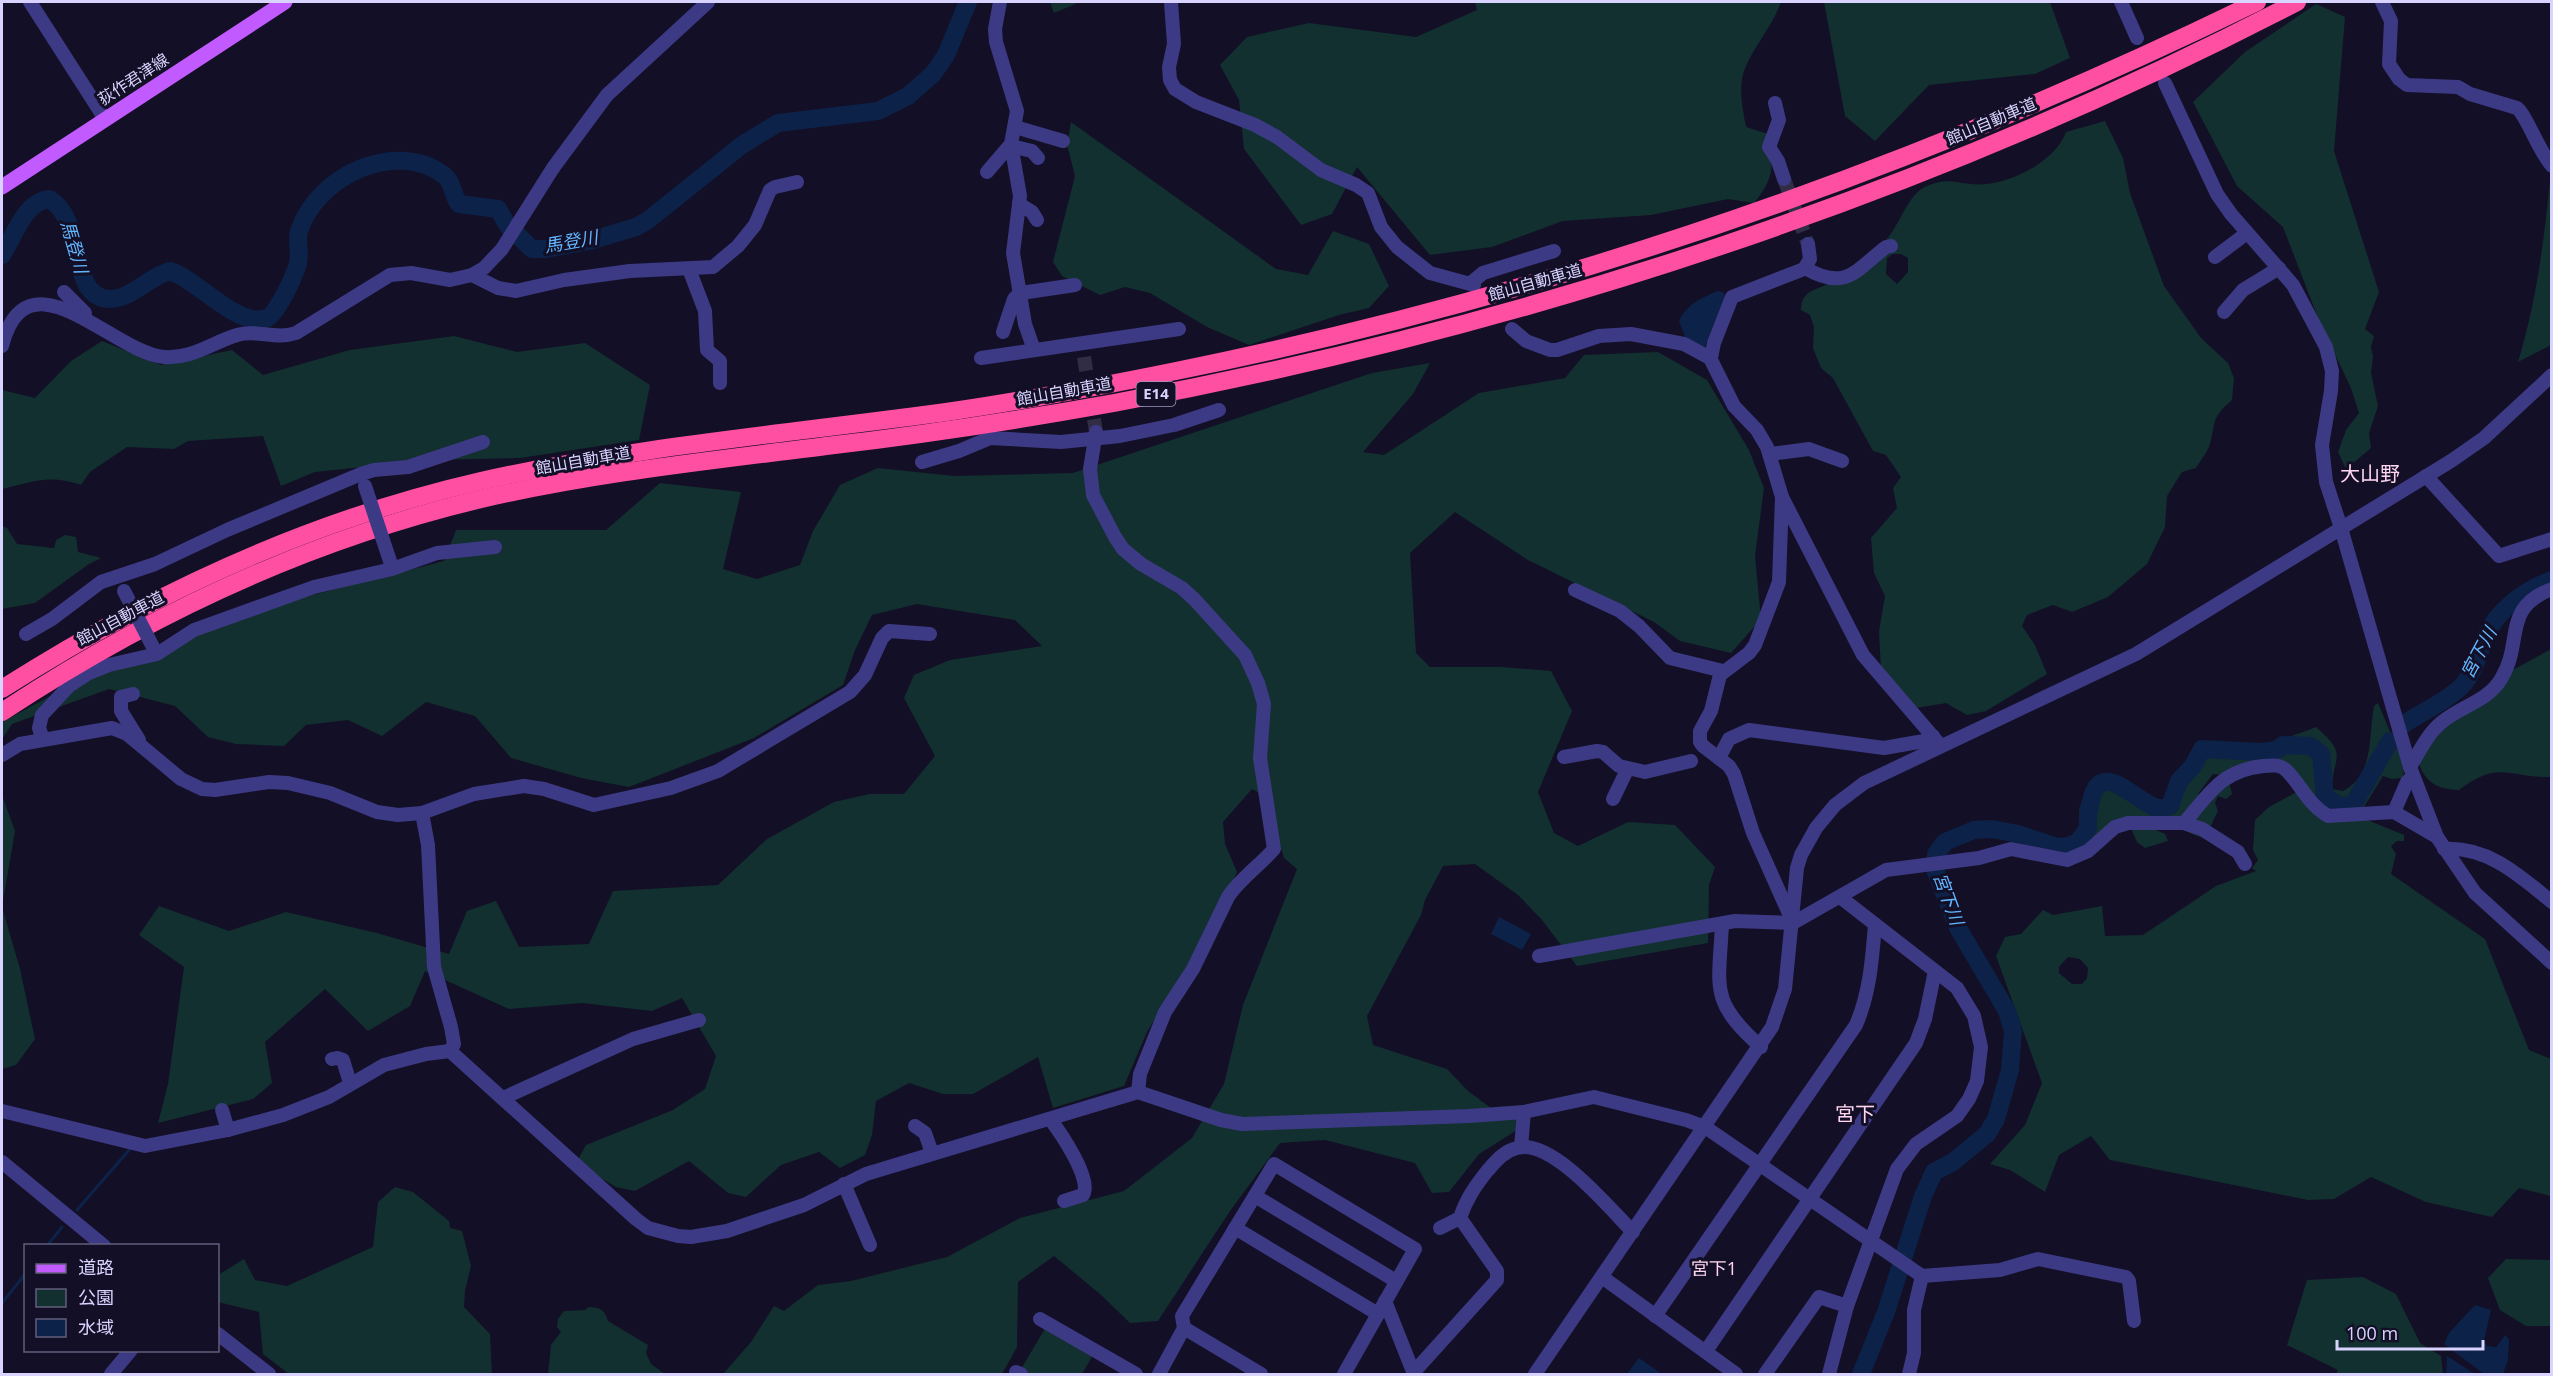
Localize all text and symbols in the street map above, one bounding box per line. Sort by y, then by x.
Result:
street label: 荻作君津線 [93,48,173,110]
street label: 館山自動車道 [1943,92,2039,150]
water label: 馬登川 [56,217,94,278]
water label: 馬登川 [542,224,601,258]
street label: 館山自動車道 [1486,258,1584,306]
street label: 館山自動車道 [1015,372,1113,410]
road number: E14 [1136,382,1176,406]
street label: 館山自動車道 [534,441,632,479]
district label: 大山野 [2340,460,2400,487]
street label: 館山自動車道 [72,586,168,650]
water label: 宮下川 [2455,621,2502,682]
water label: 宮下川 [1928,869,1970,930]
district label: 宮下 [1835,1100,1875,1127]
legend [24,1244,219,1352]
text: 道路 [78,1255,114,1279]
district label: 宮下1 [1691,1256,1737,1280]
text: 公園 [78,1285,114,1309]
scale bar [2337,1313,2482,1351]
text: 水域 [78,1315,114,1339]
text: 100 m [2346,1321,2398,1345]

